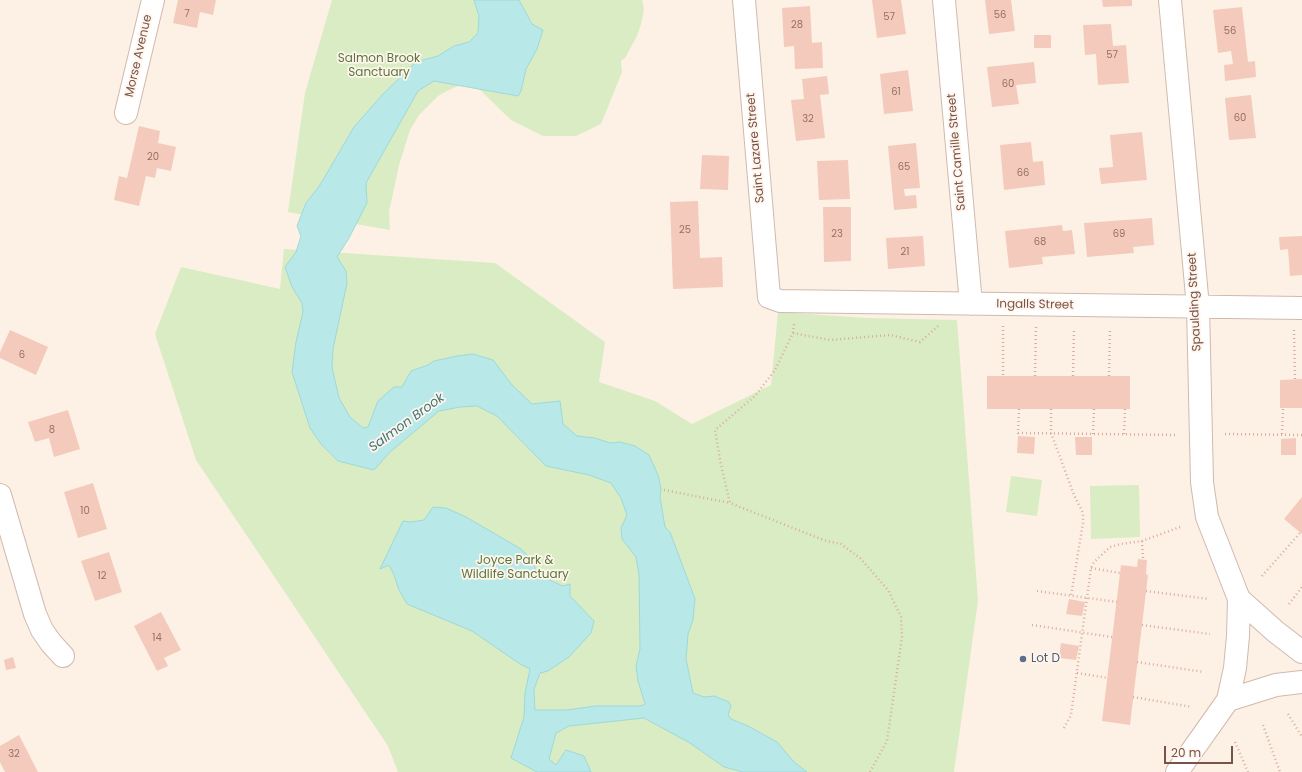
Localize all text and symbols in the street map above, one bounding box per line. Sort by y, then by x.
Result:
house number: 7 [184,8,190,20]
house number: 56 [994,9,1006,21]
house number: 57 [883,11,895,23]
street label: Morse Avenue [122,13,156,99]
house number: 28 [791,19,803,31]
house number: 56 [1224,25,1236,37]
house number: 57 [1106,49,1118,61]
park label: Salmon Brook Sanctuary [338,52,420,80]
house number: 60 [1002,78,1014,90]
house number: 61 [891,86,901,98]
street label: Saint Lazare Street [744,92,768,204]
street label: Saint Camille Street [945,93,969,211]
house number: 60 [1234,112,1246,124]
house number: 32 [802,113,814,125]
house number: 20 [147,151,159,163]
house number: 65 [898,161,910,173]
house number: 66 [1017,167,1029,179]
house number: 25 [679,224,691,236]
house number: 23 [831,228,843,240]
house number: 69 [1113,228,1125,240]
house number: 68 [1034,236,1046,248]
house number: 21 [901,246,909,258]
street label: Spaulding Street [1185,252,1205,352]
street label: Ingalls Street [996,297,1074,313]
house number: 6 [19,349,25,361]
water label: Salmon Brook [366,390,448,456]
house number: 8 [49,424,55,436]
house number: 10 [80,505,90,517]
park label: Joyce Park & Wildlife Sanctuary [461,554,569,582]
house number: 12 [98,570,106,582]
house number: 14 [152,632,162,644]
place label: Lot D [1031,652,1060,666]
marker: Lot D [1018,654,1028,664]
scale bar [1166,738,1235,764]
text: 20 m [1171,744,1201,761]
house number: 32 [8,748,20,760]

